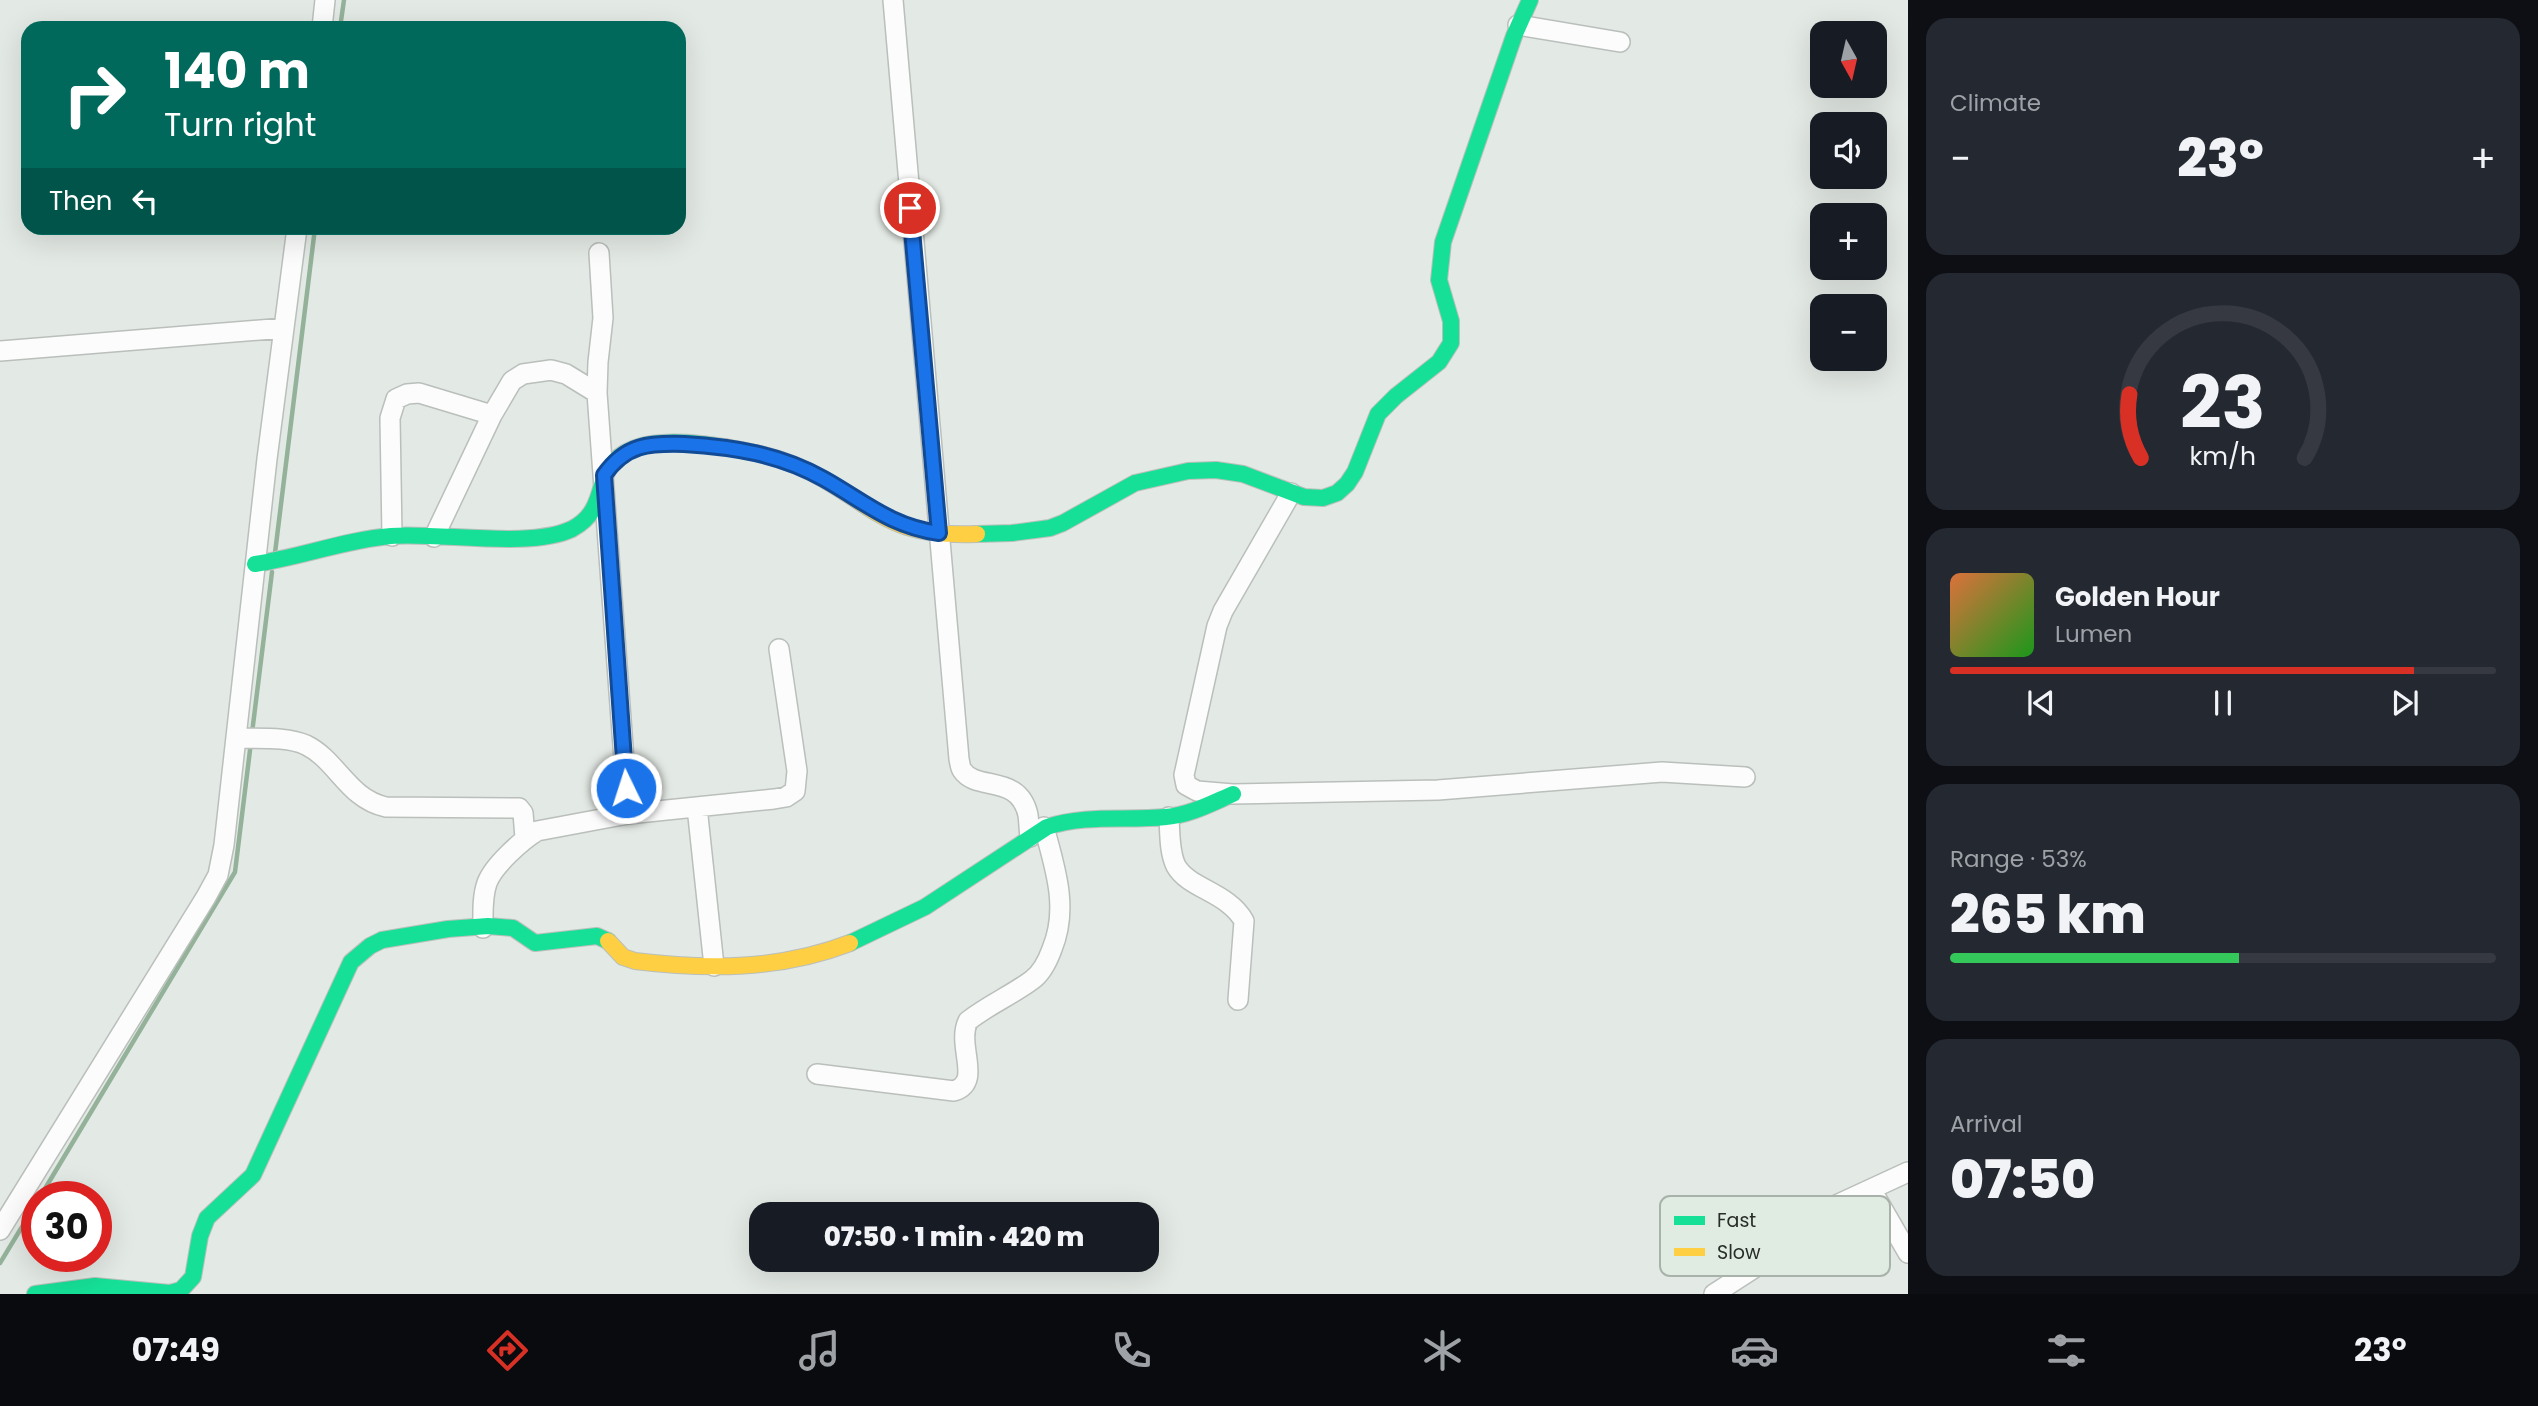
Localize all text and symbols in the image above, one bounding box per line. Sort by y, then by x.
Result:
north arrow [1810,21,1886,98]
map controls [1810,21,1887,371]
text: 140 m [164,37,310,105]
icon: right [49,49,140,140]
text: Climate [1950,87,2041,119]
text: Turn right [164,102,316,147]
button: sound [1810,112,1887,189]
text: 23° [2177,122,2264,195]
text: − [1950,132,1971,185]
text: + [2470,132,2496,185]
pin [880,178,940,238]
icon: left [126,182,164,220]
text: Then [49,183,112,219]
icon: arrive [891,189,929,227]
button: + [1810,203,1887,280]
button: − [1810,294,1887,371]
text: 23 [2180,352,2266,453]
text: km/h [2190,439,2256,474]
text: Golden Hour [2055,579,2220,615]
text: Lumen [2055,618,2132,650]
icon: previous [2022,684,2060,722]
icon: pause [2204,684,2242,722]
icon: next [2386,684,2424,722]
position arrow [589,751,663,825]
text: Range · 53% [1950,843,2087,875]
text: 265 km [1950,878,2146,951]
text: Arrival [1950,1108,2022,1140]
text: 07:50 [1950,1143,2095,1216]
speed limit sign: 30 [21,1181,112,1272]
legend [1660,1196,1890,1276]
text: Fast [1717,1207,1756,1234]
text: 07:50 · 1 min · 420 m [824,1219,1084,1255]
text: Slow [1717,1239,1761,1266]
icon: directions [483,1326,532,1375]
icon: music [795,1326,844,1375]
icon: phone [1107,1326,1156,1375]
icon: climate [1418,1326,1467,1375]
icon: car [1730,1326,1779,1375]
icon: filters [2042,1326,2091,1375]
text: 07:49 [131,1327,220,1372]
text: 23° [2354,1327,2407,1372]

